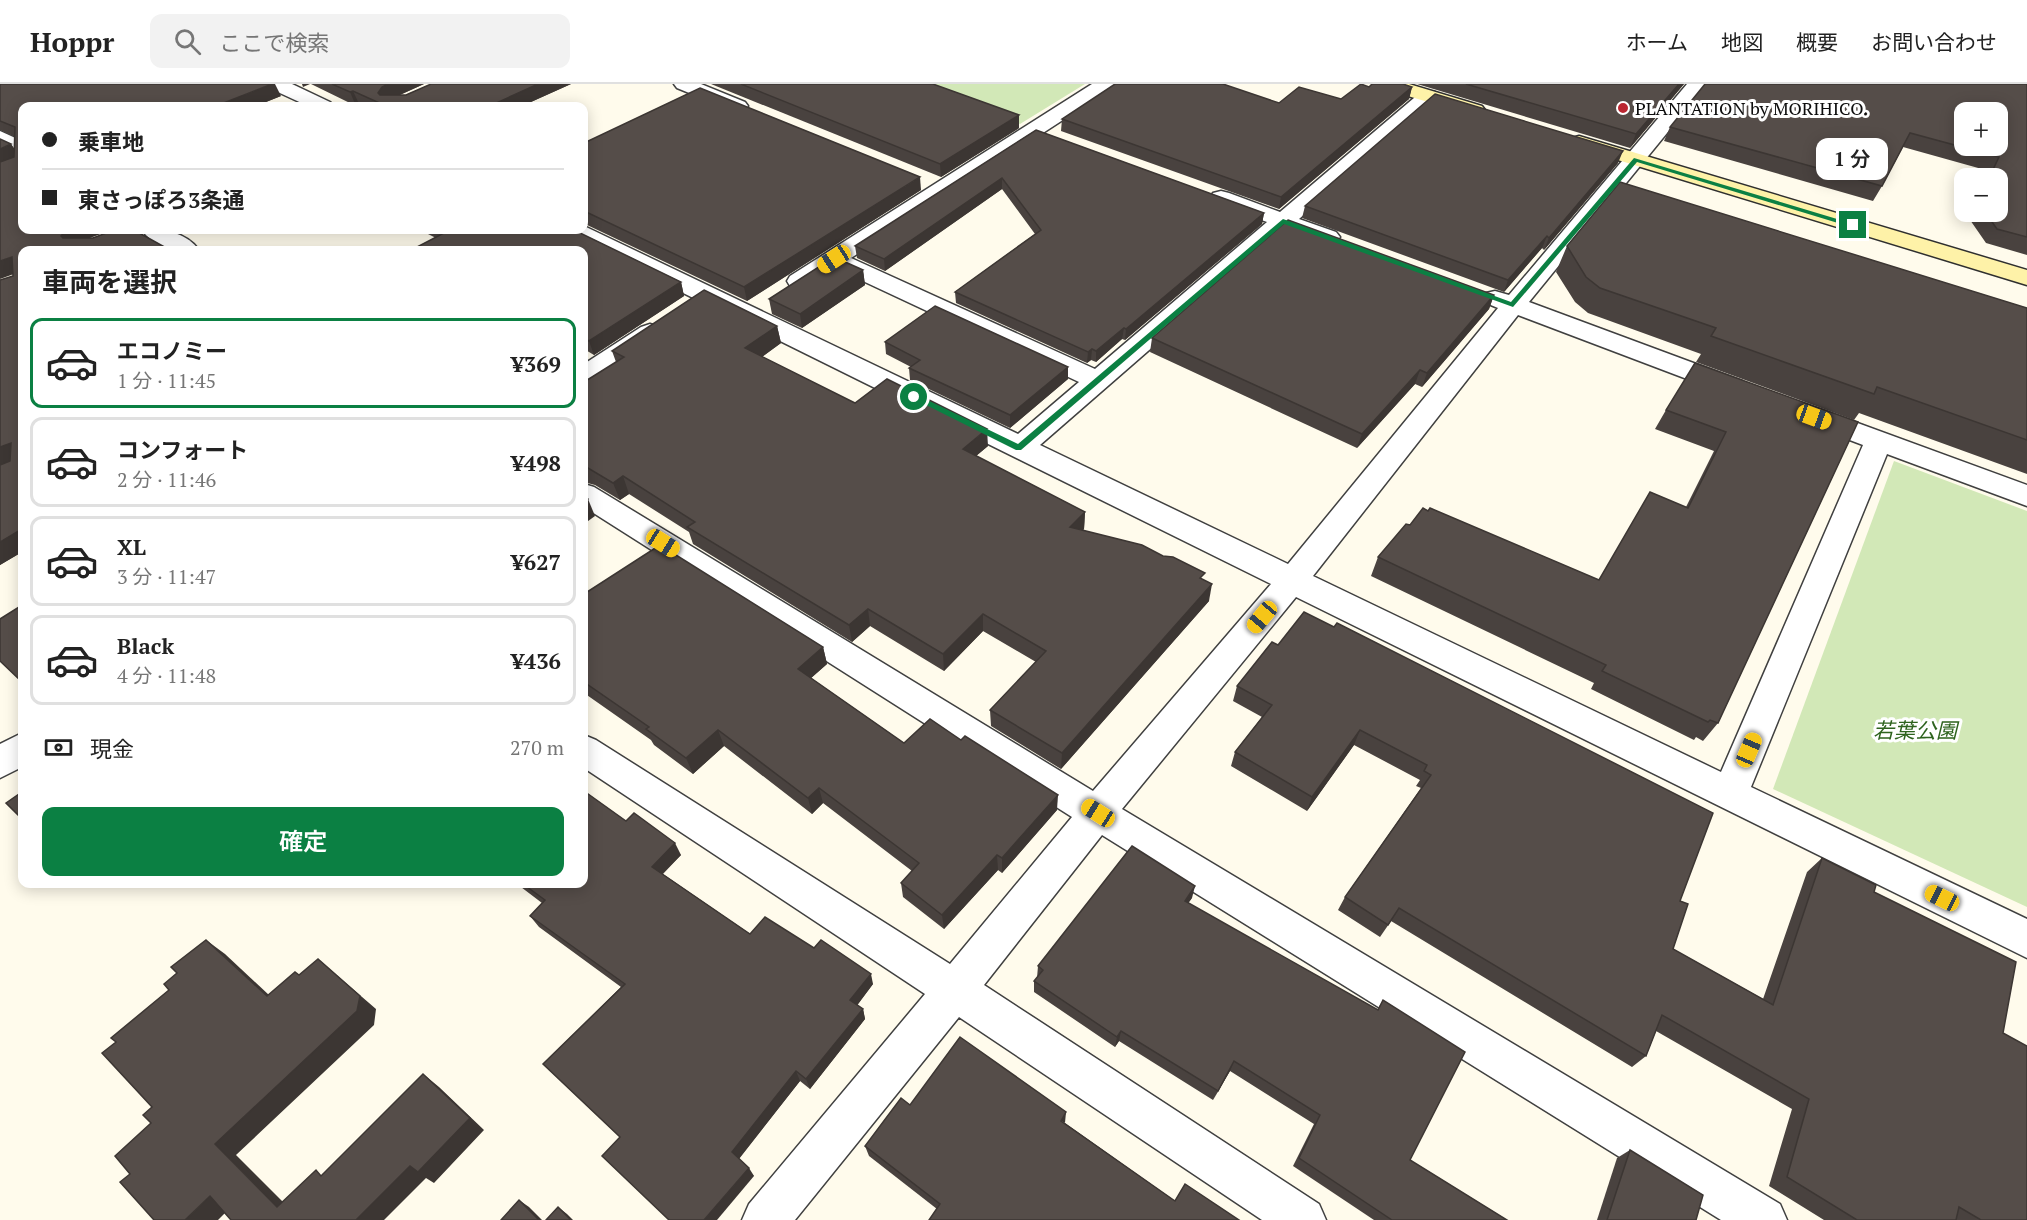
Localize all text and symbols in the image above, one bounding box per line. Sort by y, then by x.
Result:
search box [150,14,570,68]
text: Hoppr [30,23,114,60]
icon: search [171,25,204,58]
text: ここで検索 [219,28,329,57]
text: ホーム [1626,28,1688,56]
text: 地図 [1721,28,1763,56]
text: 概要 [1796,28,1838,56]
text: お問い合わせ [1871,28,1997,56]
place label: PLANTATION by MORIHICO. [1635,96,1868,120]
marker: PLANTATION by MORIHICO. [1616,101,1630,115]
map controls [1954,102,2008,222]
button: + [1954,102,2008,156]
text: 乗車地 [78,127,144,156]
callout: 1 分 [1817,138,1889,180]
text: 1 分 [1834,145,1870,172]
button: − [1954,168,2008,222]
text: 東さっぽろ3条通 [78,185,244,214]
route end [1839,211,1866,238]
car [814,242,854,276]
text: 車両を選択 [42,264,177,300]
icon: car [45,336,99,390]
text: エコノミー [117,336,227,365]
text: ¥369 [511,349,561,378]
text: 1 分 · 11:45 [117,367,216,394]
route start [900,383,927,410]
car [1794,402,1834,432]
icon: car [45,435,99,489]
text: コンフォート [117,435,248,464]
text: ¥498 [511,448,561,477]
text: 2 分 · 11:46 [117,466,216,493]
car [643,526,683,560]
text: XL [117,532,146,561]
icon: car [45,534,99,588]
text: ¥627 [511,547,561,576]
text: 3 分 · 11:47 [117,563,216,590]
car [1244,597,1280,637]
text: Black [117,631,174,660]
icon: car [45,633,99,687]
text: ¥436 [511,646,561,675]
text: 4 分 · 11:48 [117,662,216,689]
park label: 若葉公園 [1873,716,1960,744]
car [1734,730,1764,770]
icon: cash [42,731,75,764]
text: 現金 [90,734,134,763]
text: 270 m [510,734,564,761]
car [1078,796,1118,830]
button: 確定 [42,807,564,876]
car [1922,882,1962,914]

